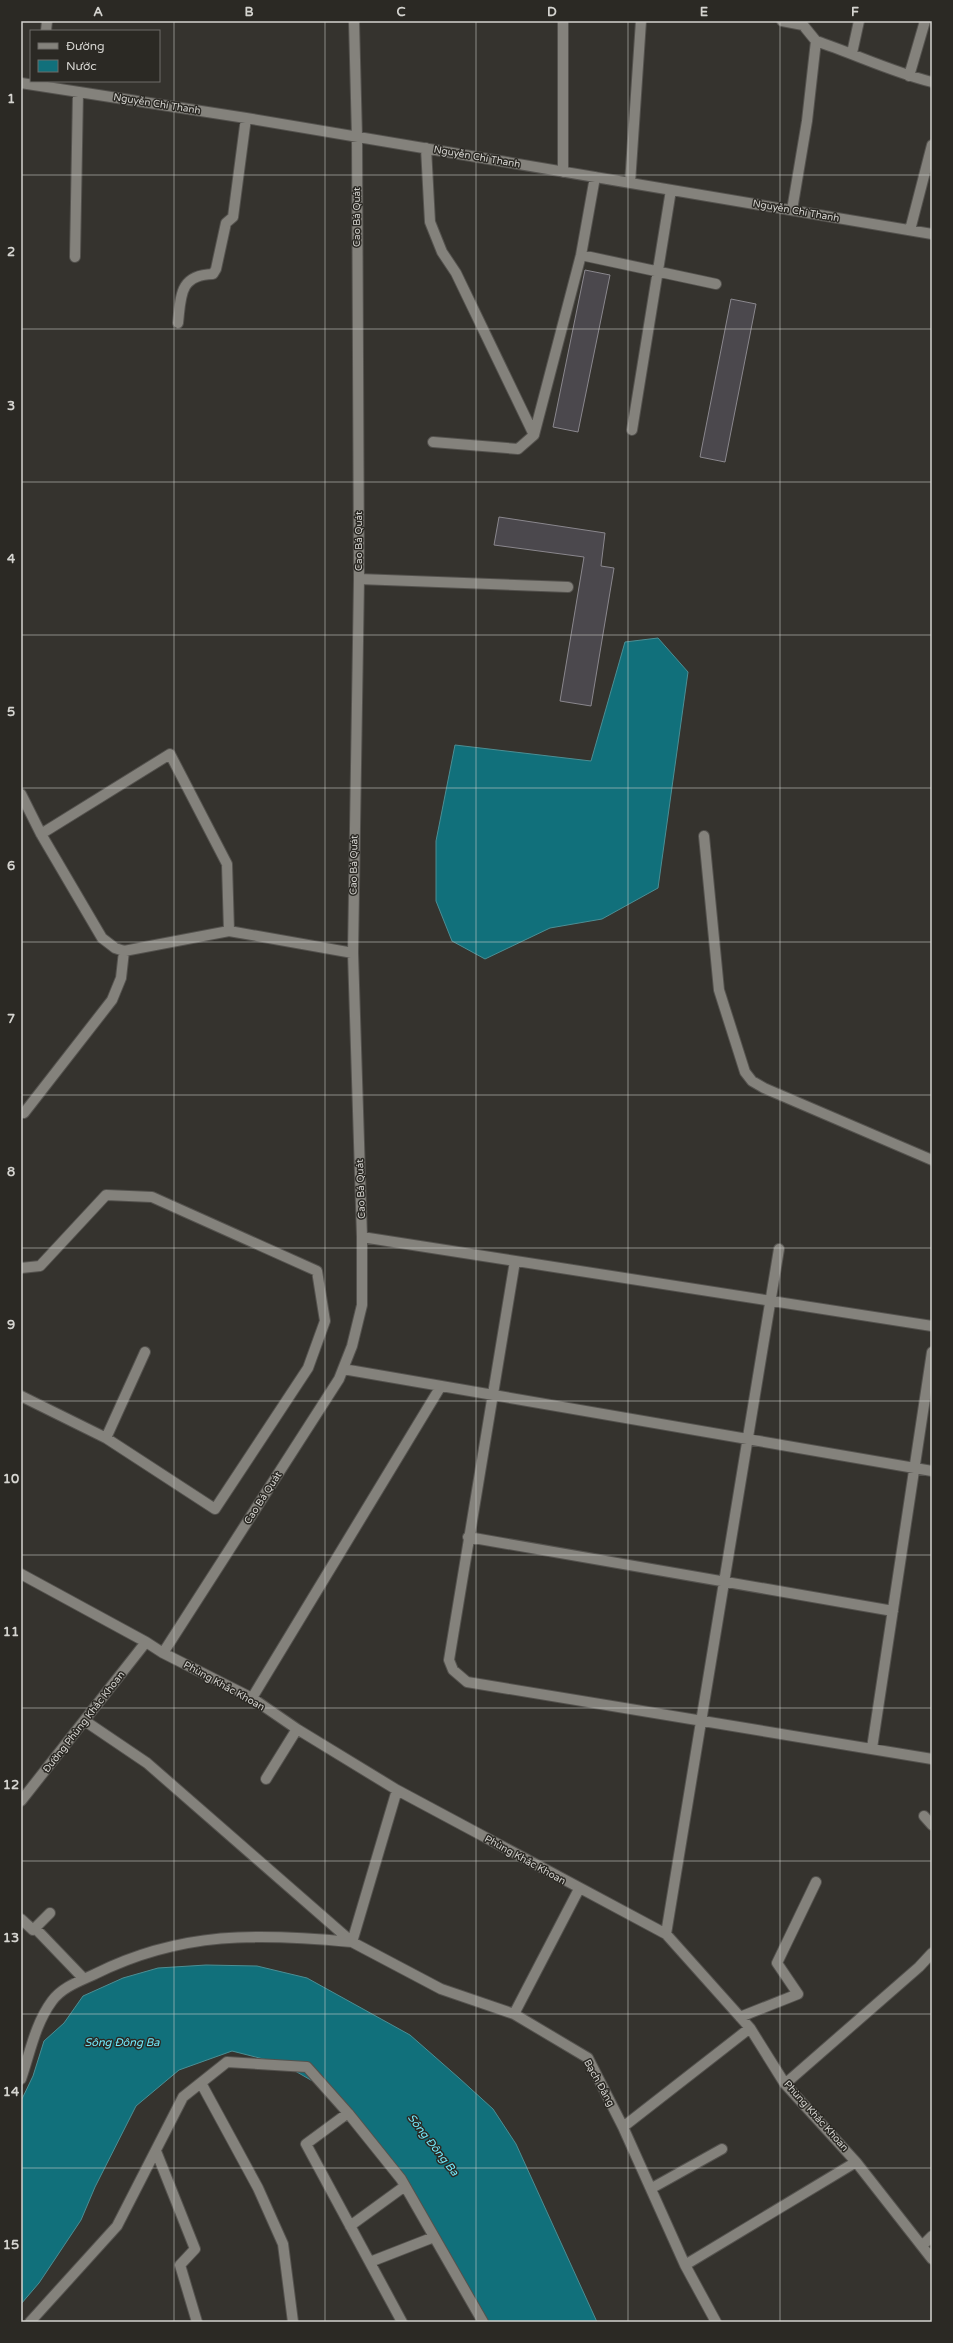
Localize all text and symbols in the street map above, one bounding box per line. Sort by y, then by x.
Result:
text: A [93,4,103,20]
text: B [244,4,254,20]
text: C [396,4,406,20]
text: D [547,4,557,20]
text: E [700,4,708,20]
text: F [851,4,859,20]
legend [30,30,160,82]
text: Đường [66,39,105,53]
text: Nước [66,59,97,73]
text: 1 [7,91,15,107]
street label: Nguyễn Chí Thanh [113,91,201,117]
street label: Nguyễn Chí Thanh [433,143,521,171]
street label: Cao Bá Quát [351,187,363,247]
street label: Nguyễn Chí Thanh [752,197,840,225]
text: 2 [7,244,15,260]
text: 3 [7,398,15,414]
street label: Cao Bá Quát [353,511,365,571]
text: 4 [7,551,16,567]
text: 5 [7,704,15,720]
street label: Cao Bá Quát [347,835,361,895]
text: 6 [7,858,15,874]
text: 7 [7,1011,15,1027]
street label: Cao Bá Quát [354,1159,368,1219]
text: 8 [7,1164,15,1180]
text: 9 [7,1317,15,1333]
street label: Cao Bá Quát [242,1469,284,1526]
text: 10 [3,1471,19,1487]
text: 11 [3,1624,19,1640]
street label: Phùng Khắc Khoan [181,1659,267,1713]
street label: Đường Phùng Khắc Khoan [41,1669,127,1775]
text: 12 [3,1777,19,1793]
street label: Phùng Khắc Khoan [482,1833,568,1887]
text: 13 [3,1930,19,1946]
water label: Sông Đông Ba [84,2036,160,2049]
street label: Bạch Đằng [581,2057,617,2109]
street label: Phùng Khắc Khoan [781,2078,851,2154]
text: 14 [3,2084,20,2100]
water label: Sông Đông Ba [405,2111,462,2179]
text: 15 [3,2237,19,2253]

